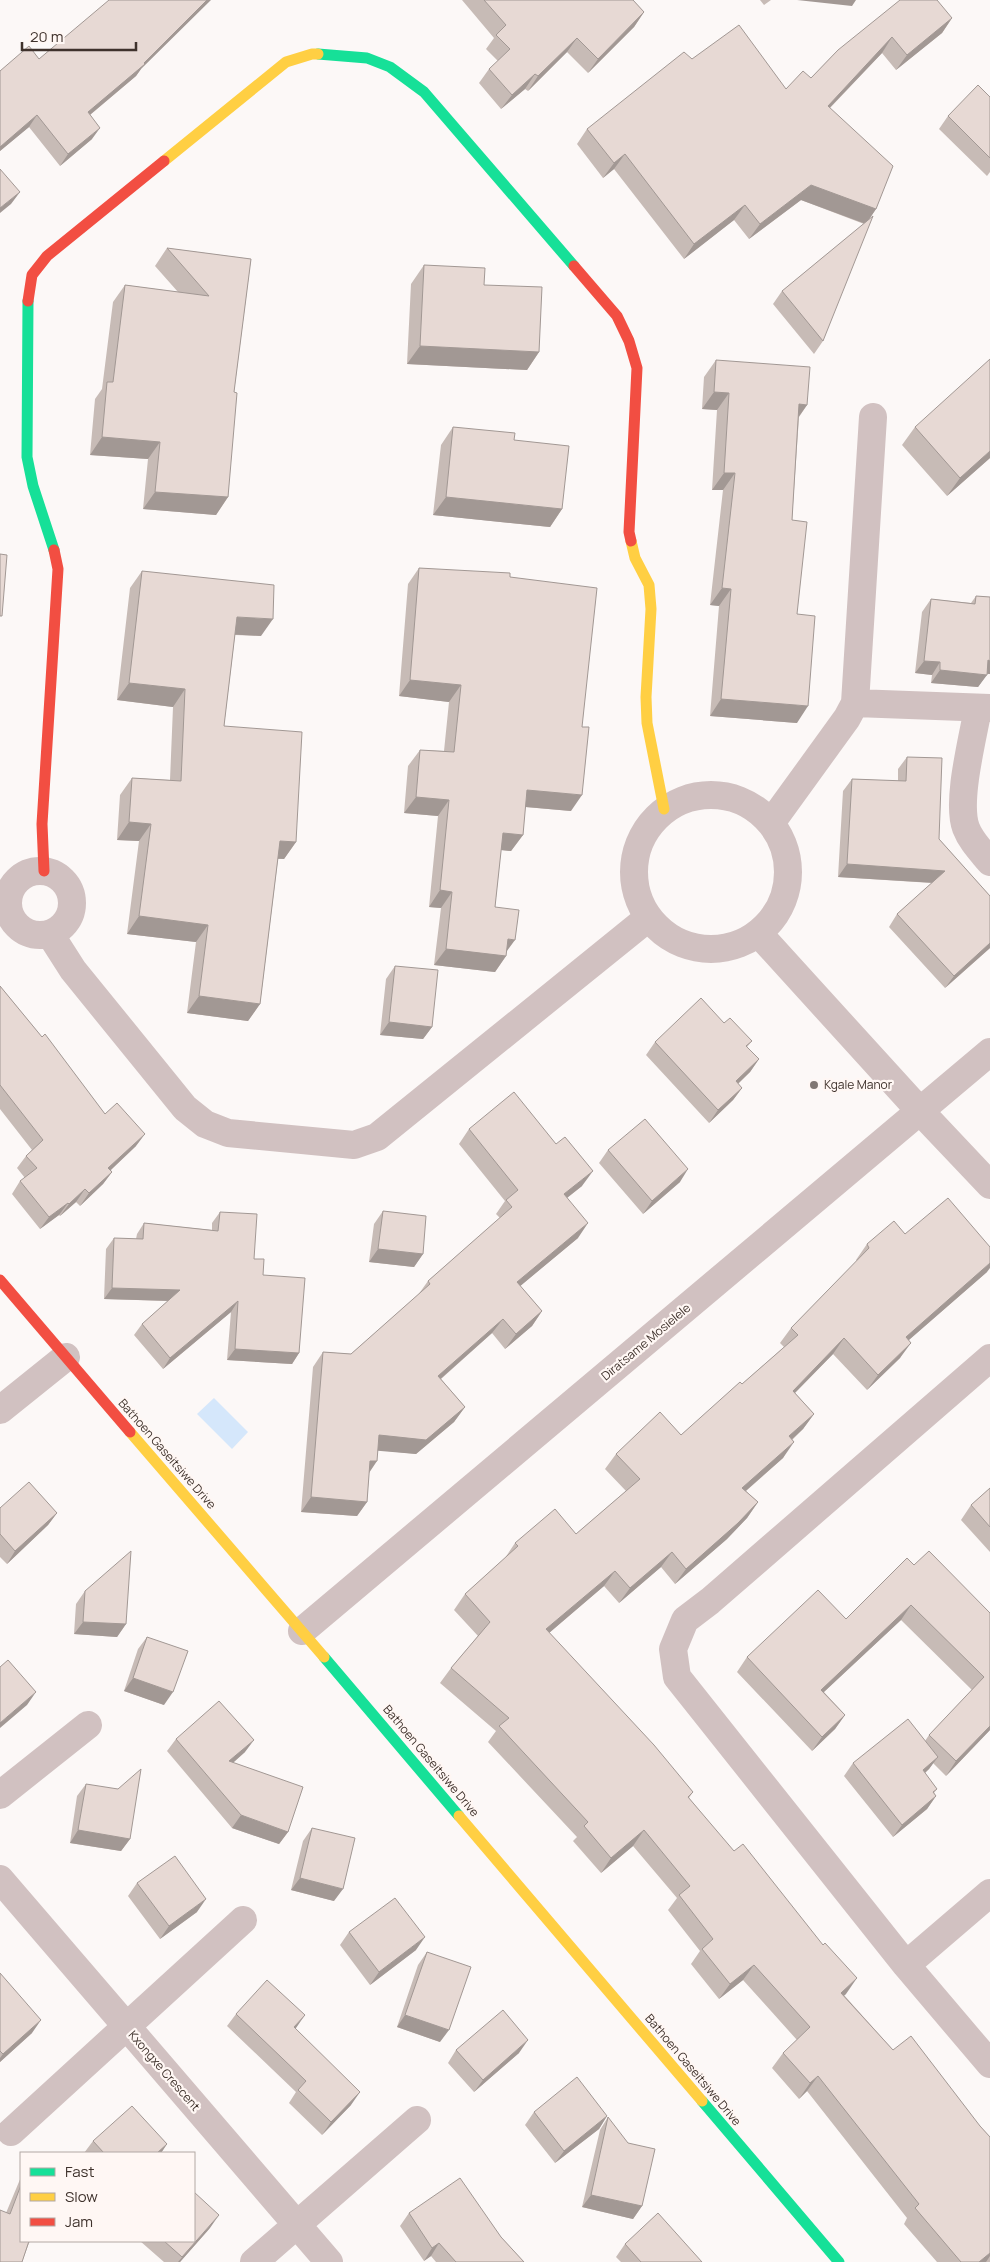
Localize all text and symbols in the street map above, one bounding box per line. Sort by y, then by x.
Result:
scale bar [22,20,136,52]
text: 20 m [30,26,63,47]
place label: Kgale Manor [824,1076,893,1093]
marker: Kgale Manor [808,1079,820,1091]
street label: Diratsame Mosielele [597,1299,694,1384]
street label: Bathoen Gaseitsiwe Drive [115,1395,220,1512]
street label: Bathoen Gaseitsiwe Drive [380,1701,483,1820]
street label: Bathoen Gaseitsiwe Drive [642,2010,745,2129]
street label: Kxongxe Crescent [125,2027,204,2115]
legend [20,2152,195,2242]
text: Fast [65,2161,94,2182]
text: Slow [65,2186,98,2207]
text: Jam [65,2211,93,2232]

